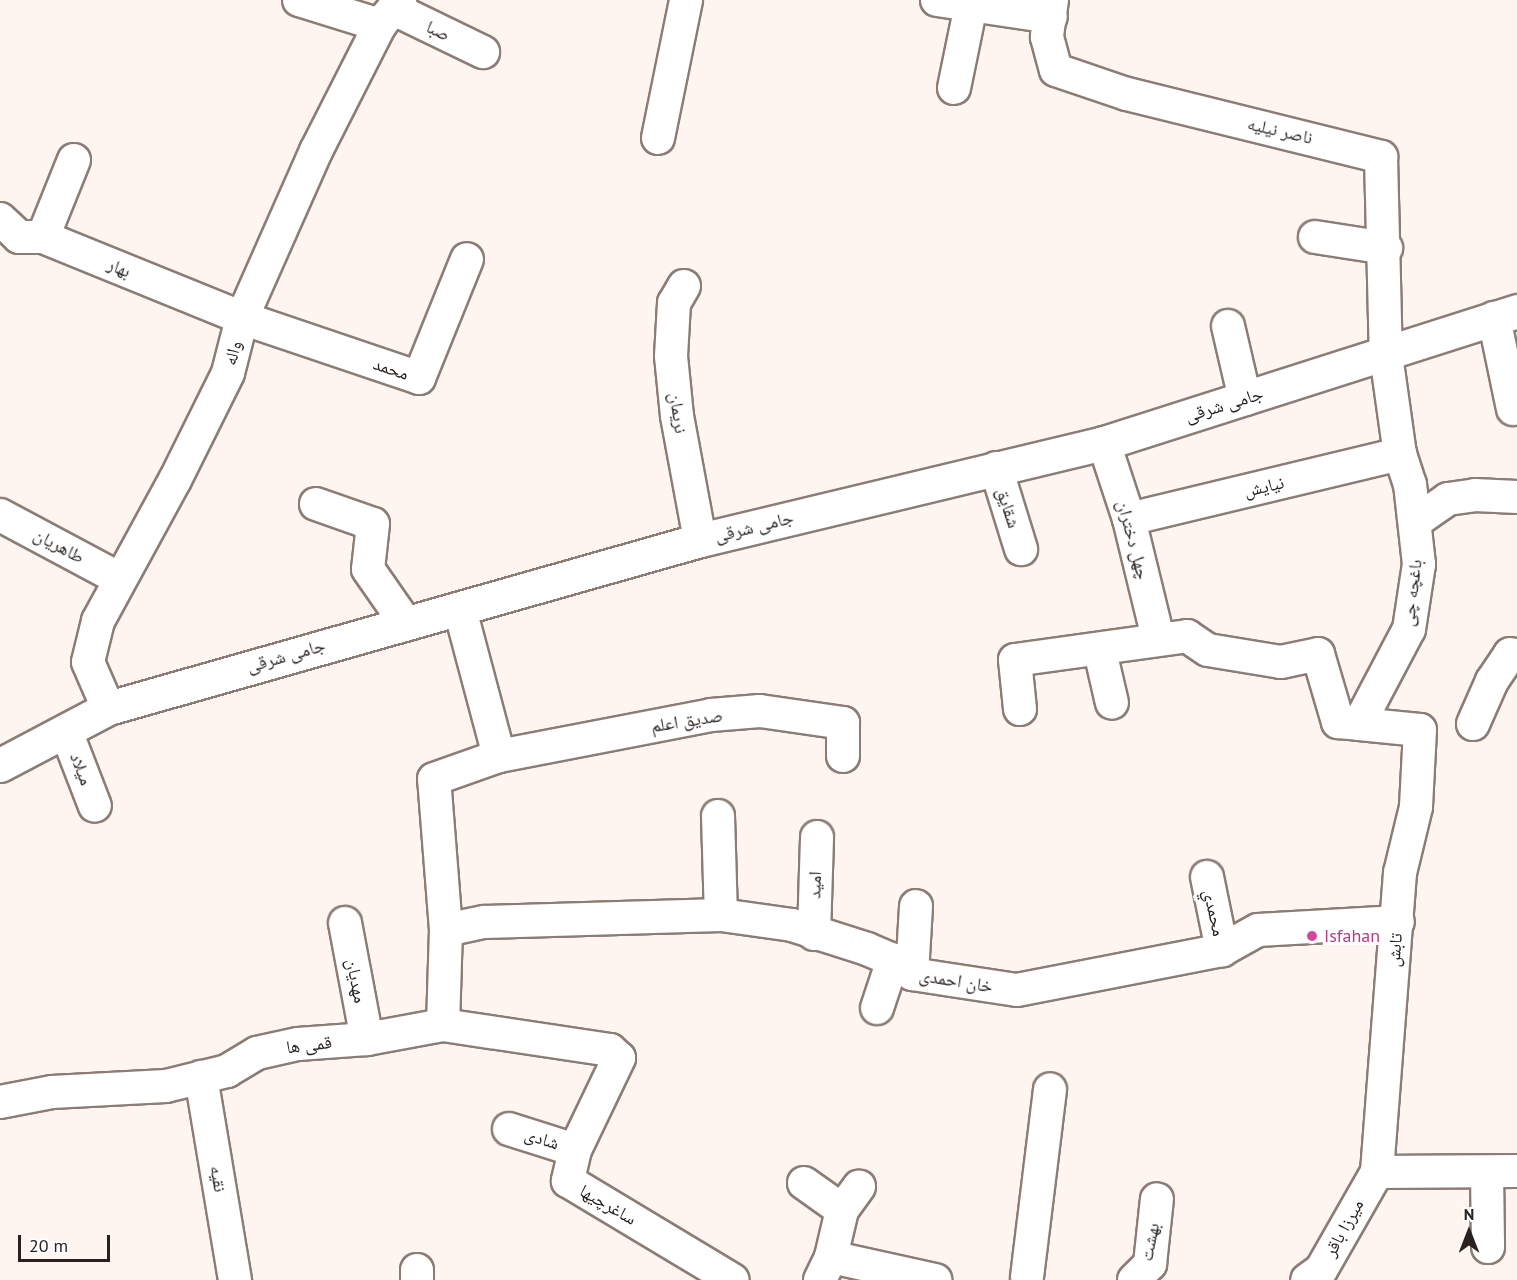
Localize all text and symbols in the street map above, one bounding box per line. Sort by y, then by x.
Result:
street label: صبا [422,16,454,46]
street label: ناصر نیلیه [1245,113,1315,149]
street label: بهار [104,254,134,282]
street label: واله [219,338,247,368]
street label: محمد [370,353,412,385]
street label: جامی شرقی [1182,383,1266,427]
street label: نریمان [664,391,692,435]
street label: نیایش [1242,472,1286,502]
street label: شقایق [991,485,1025,531]
street label: چهل دختران [1112,498,1154,582]
street label: جامی شرقی [712,507,796,547]
street label: طاهریان [30,524,88,568]
street label: باغچه چی [1397,558,1427,628]
street label: جامی شرقی [244,635,328,677]
street label: صدیق اعلم [650,705,724,737]
street label: میلاد [65,750,97,788]
street label: امید [804,871,826,899]
street label: محمدي [1199,888,1229,938]
place label: Isfahan [1324,925,1380,947]
marker: Isfahan [1305,929,1319,943]
street label: تابش [1383,932,1407,968]
street label: مهدیان [341,957,371,1005]
street label: خان احمدی [918,965,994,997]
street label: قمی ها [285,1031,333,1059]
street label: شادی [522,1123,562,1155]
street label: نقیه [205,1164,231,1194]
street label: ساغرچیها [576,1180,640,1230]
street label: میرزا باقر [1319,1196,1369,1260]
north arrow [1439,1202,1499,1262]
text: N [1464,1204,1474,1224]
street label: بهشت [1136,1221,1164,1263]
scale bar [21,1223,112,1261]
text: 20 m [29,1234,68,1257]

